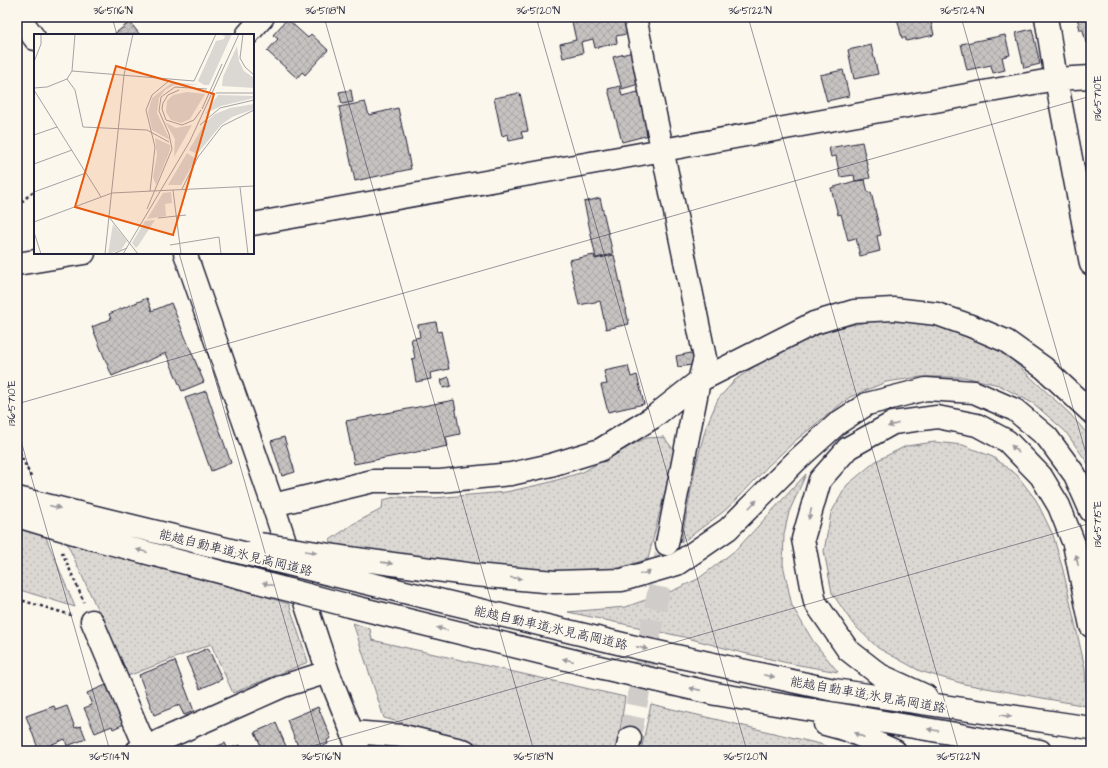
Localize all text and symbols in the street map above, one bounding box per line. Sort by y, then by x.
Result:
text: 36°51'16"N [93,4,133,18]
text: 36°51'18"N [305,4,345,18]
text: 36°51'20"N [516,4,560,18]
text: 36°51'22"N [728,4,772,18]
text: 36°51'24"N [940,4,984,18]
inset map [34,34,254,254]
text: 136°57'10"E [1091,75,1105,121]
text: 136°57'10"E [5,380,19,426]
one-way arrow [887,422,899,428]
one-way arrow [1010,444,1019,454]
one-way arrow [748,499,758,509]
text: 136°57'15"E [1091,501,1105,547]
one-way arrow [49,505,61,511]
one-way arrow [807,508,813,520]
street label: 能越自動車道;氷見高岡道路 [157,525,314,581]
one-way arrow [136,548,148,554]
one-way arrow [305,549,318,555]
one-way arrow [1074,554,1080,566]
one-way arrow [381,560,393,566]
one-way arrow [639,570,651,576]
one-way arrow [510,575,522,582]
one-way arrow [262,581,274,587]
street label: 能越自動車道;氷見高岡道路 [472,601,630,654]
one-way arrow [435,625,448,631]
one-way arrow [636,646,649,652]
one-way arrow [562,656,574,662]
street label: 能越自動車道;氷見高岡道路 [789,672,947,718]
one-way arrow [763,674,776,680]
one-way arrow [688,685,701,691]
one-way arrow [1000,713,1012,719]
one-way arrow [927,727,939,733]
one-way arrow [854,732,865,738]
text: 36°51'14"N [89,750,129,764]
text: 36°51'16"N [301,750,341,764]
text: 36°51'18"N [513,750,553,764]
text: 36°51'20"N [723,750,767,764]
text: 36°51'22"N [936,750,980,764]

